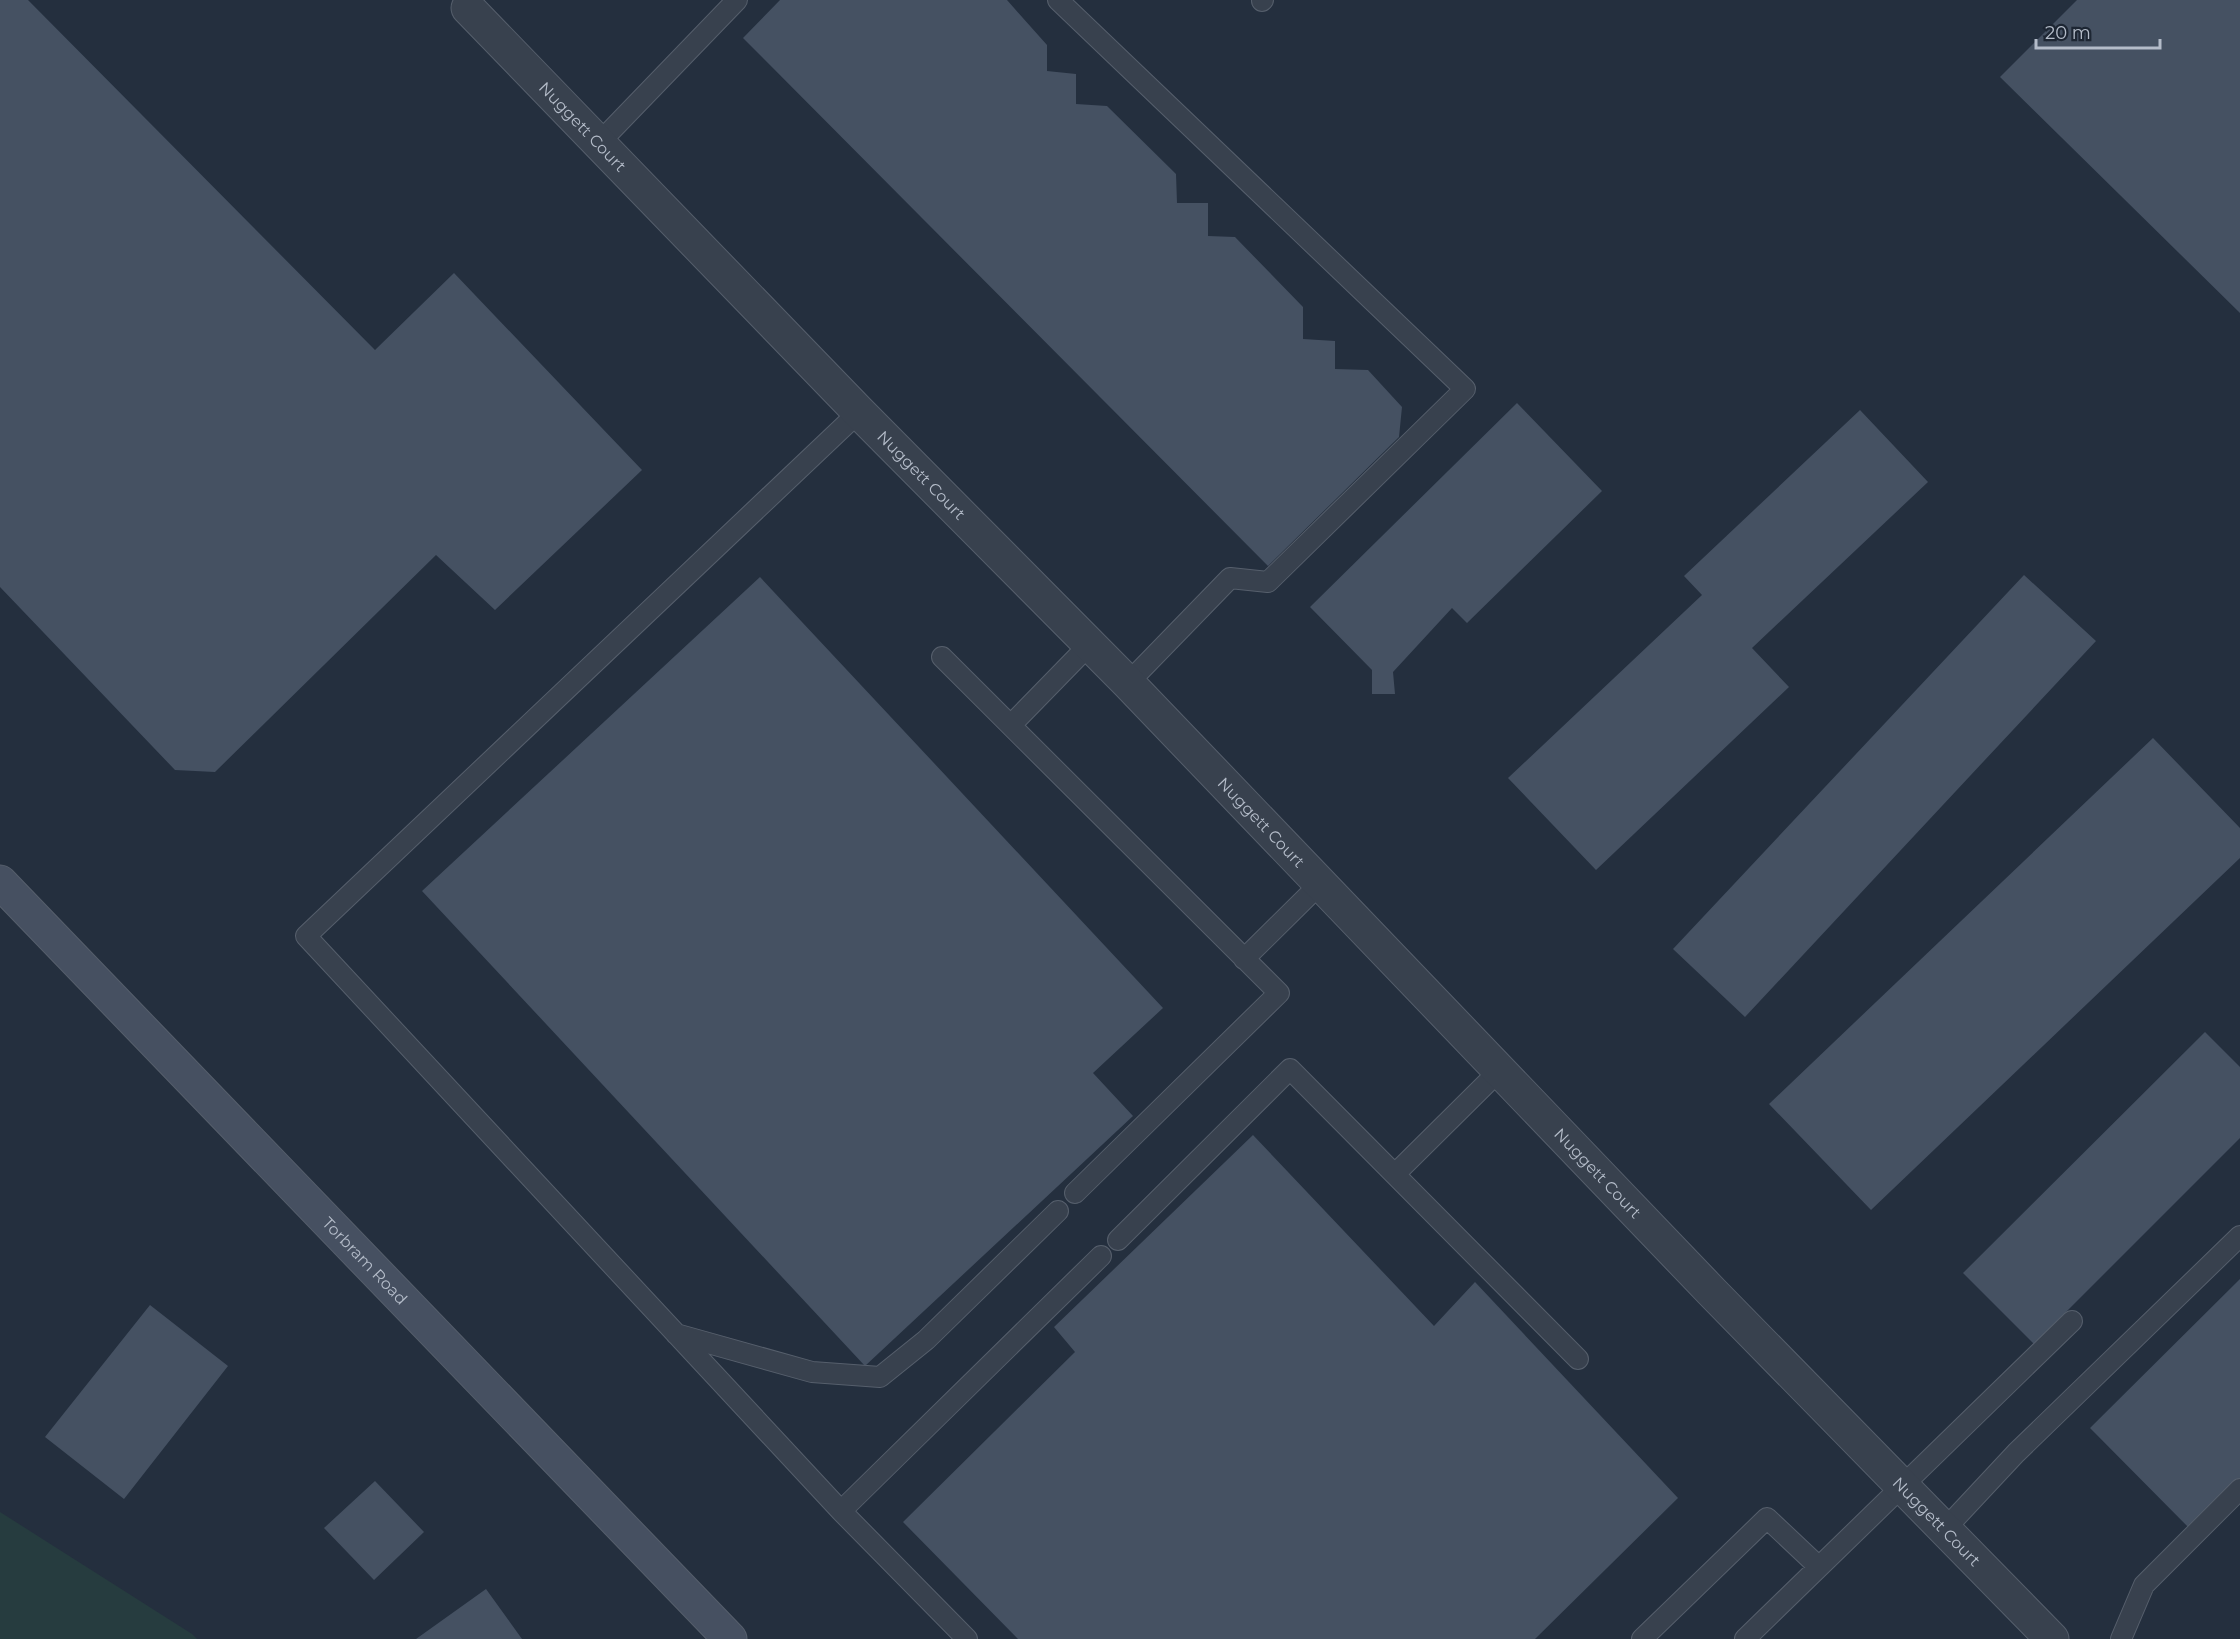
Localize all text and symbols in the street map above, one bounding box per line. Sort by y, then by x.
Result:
scale bar [2036,12,2160,50]
text: 20 m [2045,22,2091,44]
street label: Nuggett Court [535,78,630,176]
street label: Nuggett Court [873,427,970,524]
street label: Nuggett Court [1214,774,1309,872]
street label: Nuggett Court [1550,1124,1645,1223]
street label: Torbram Road [318,1213,411,1309]
street label: Nuggett Court [1889,1473,1985,1571]

